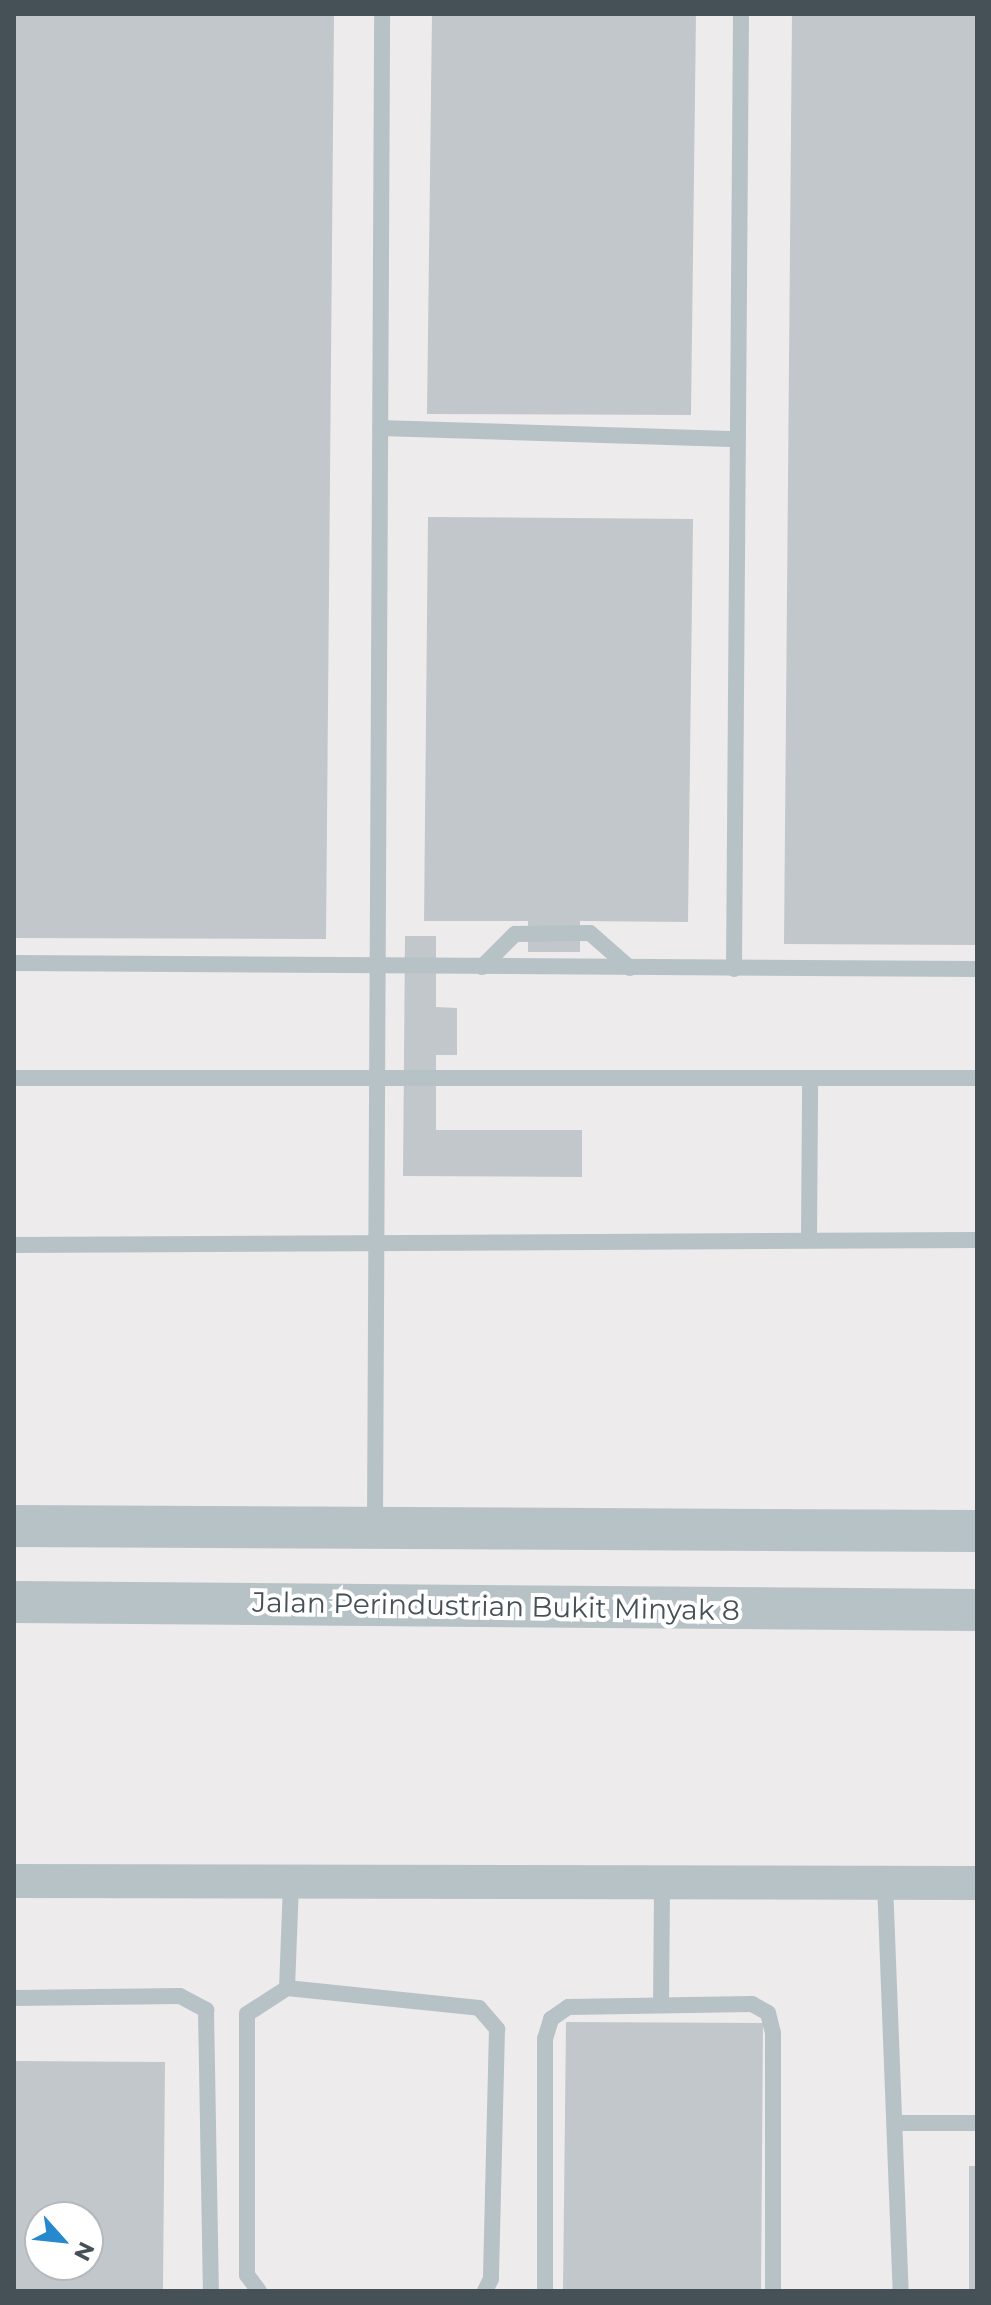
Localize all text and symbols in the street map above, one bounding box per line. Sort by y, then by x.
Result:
street label: Jalan Perindustrian Bukit Minyak 8 [252,1585,740,1627]
north arrow [24,2201,104,2281]
text: N [68,2237,100,2265]

